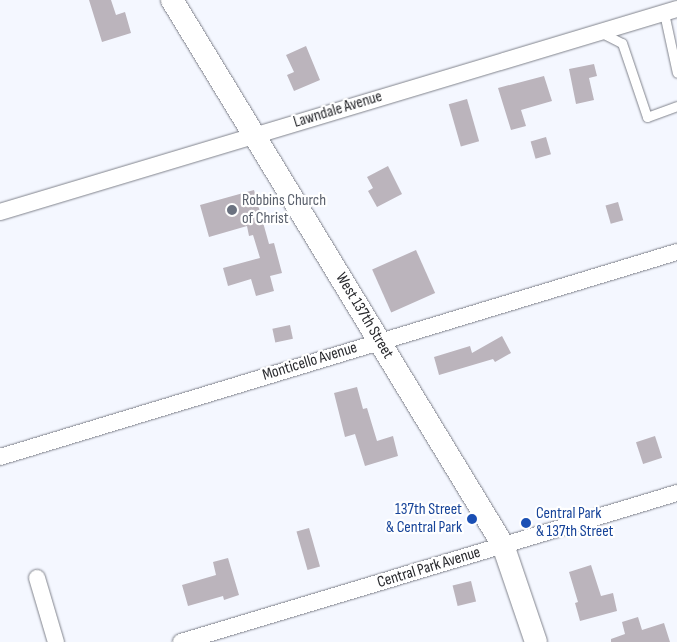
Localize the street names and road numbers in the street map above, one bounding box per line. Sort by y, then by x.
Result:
street label: Lawndale Avenue [291,87,385,133]
street label: West 137th Street [331,270,397,362]
street label: Monticello Avenue [260,338,360,386]
street label: Central Park Avenue [375,543,483,593]

